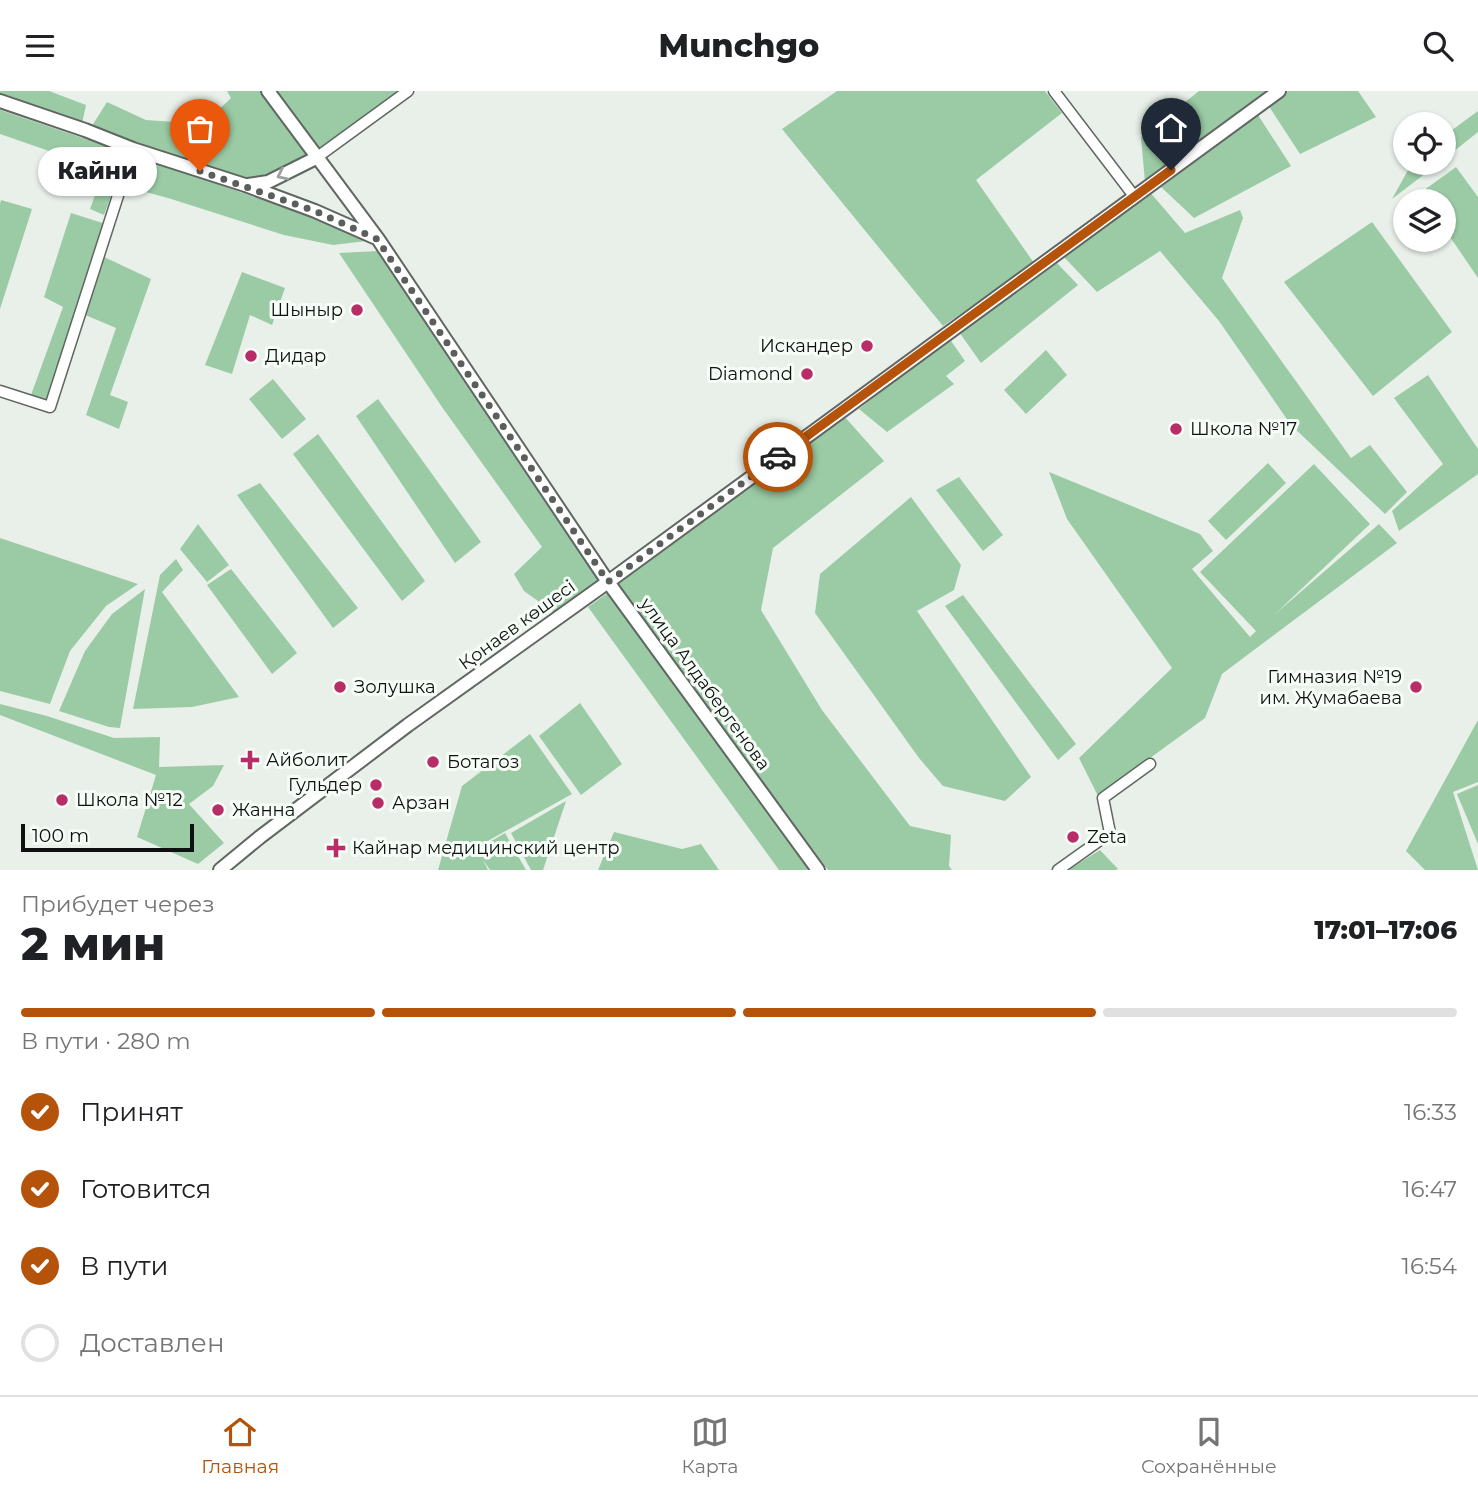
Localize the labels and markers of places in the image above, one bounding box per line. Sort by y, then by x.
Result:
pin [1141,98,1201,170]
pin [170,99,230,171]
callout: Кайни [39,147,158,195]
place label: Шыныр [271,299,343,321]
marker: Шыныр [349,302,365,318]
place label: Искандер [760,335,853,357]
marker: Искандер [859,338,875,354]
place label: Дидар [265,345,326,367]
marker: Дидар [243,348,259,364]
place label: Diamond [708,363,793,385]
marker: Diamond [799,366,815,382]
place label: Школа №17 [1190,418,1297,440]
marker: Школа №17 [1168,421,1184,437]
place label: Гимназия №19 им. Жумабаева [1260,666,1402,709]
place label: Золушка [354,676,435,698]
marker: Золушка [332,679,348,695]
marker: Гимназия №19 им. Жумабаева [1408,679,1424,695]
place label: Айболит [266,749,348,771]
marker: Айболит [240,750,260,770]
place label: Ботагоз [447,751,519,773]
marker: Ботагоз [425,754,441,770]
place label: Гульдер [288,774,362,796]
marker: Гульдер [368,777,384,793]
place label: Школа №12 [76,789,183,811]
marker: Школа №12 [54,792,70,808]
place label: Арзан [392,792,450,814]
marker: Арзан [370,795,386,811]
place label: Жанна [232,799,295,821]
marker: Жанна [210,802,226,818]
place label: Zeta [1087,826,1127,848]
marker: Zeta [1065,829,1081,845]
place label: Кайнар медицинский центр [352,837,620,859]
marker: Кайнар медицинский центр [326,838,346,858]

